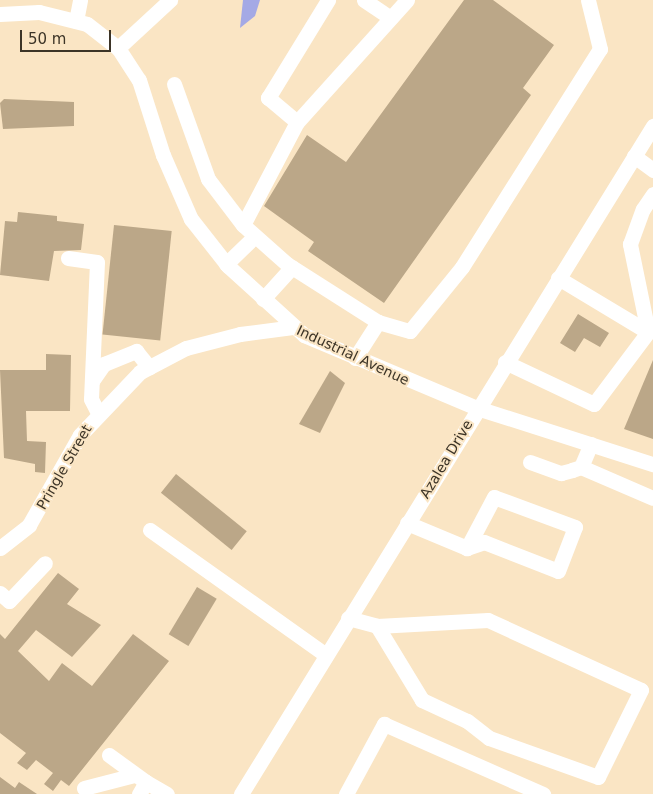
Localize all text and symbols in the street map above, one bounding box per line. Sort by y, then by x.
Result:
scale bar [22,20,114,52]
text: 50 m [28,30,66,48]
street label: Industrial Avenue [294,322,412,388]
street label: Azalea Drive [416,417,476,501]
street label: Pringle Street [33,422,95,512]

